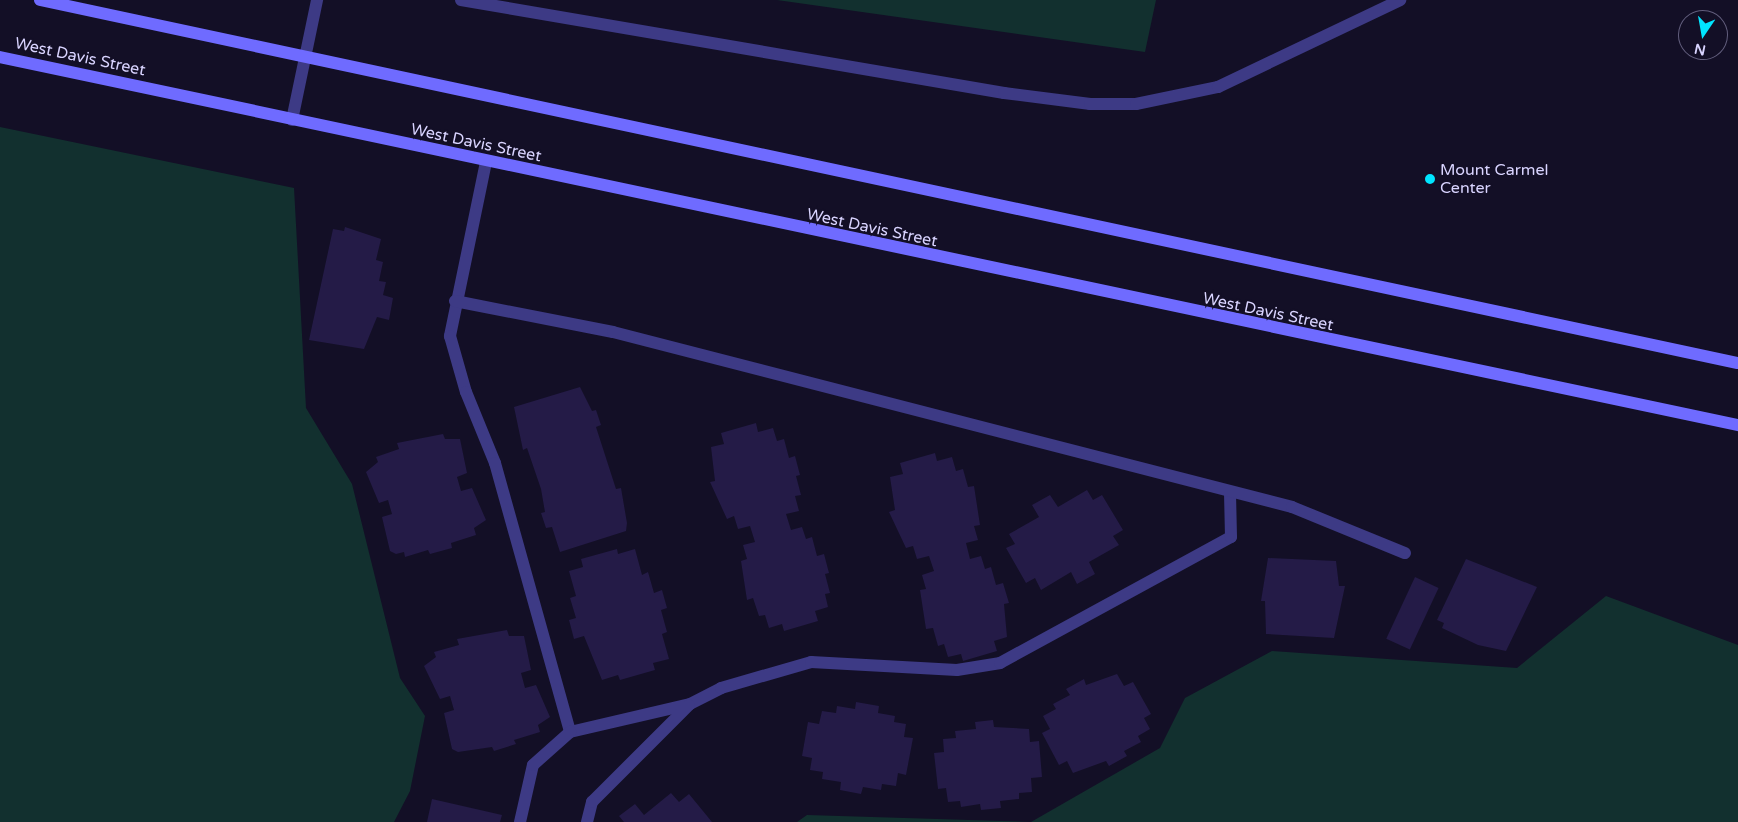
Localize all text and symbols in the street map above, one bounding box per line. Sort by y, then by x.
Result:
north arrow [1678,10,1728,60]
street label: West Davis Street [13,34,147,80]
text: N [1693,40,1707,59]
street label: West Davis Street [409,120,543,166]
place label: Mount Carmel Center [1440,160,1548,198]
marker: Mount Carmel Center [1424,173,1436,185]
street label: West Davis Street [805,205,939,251]
street label: West Davis Street [1201,289,1335,335]

